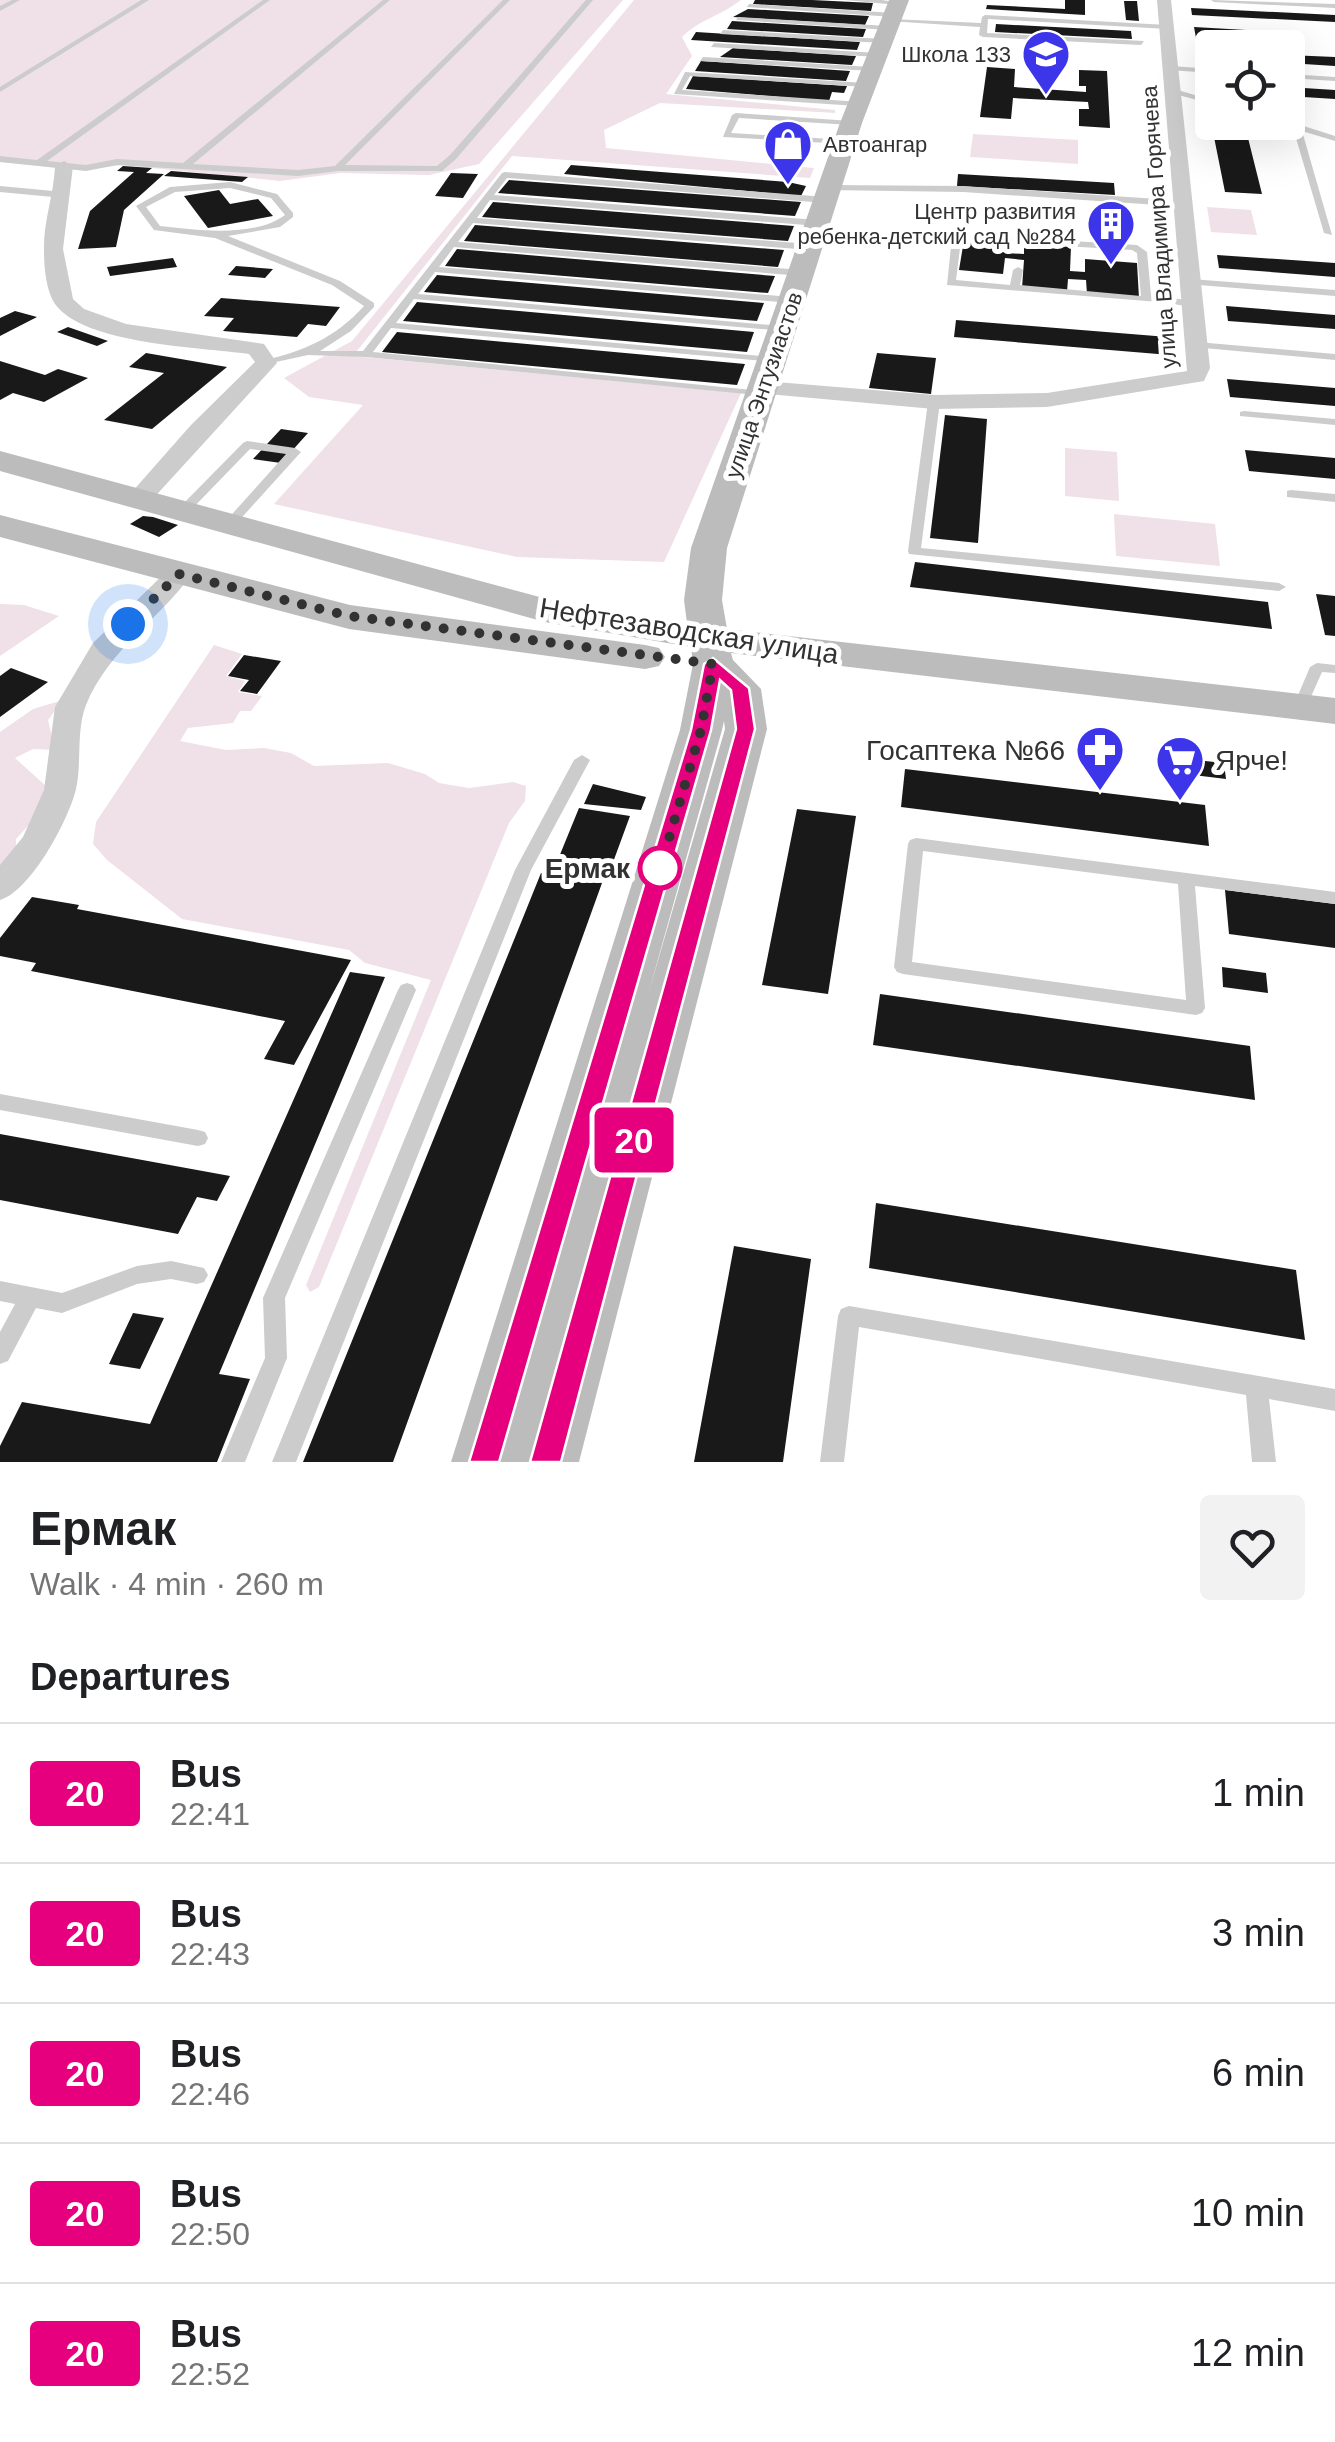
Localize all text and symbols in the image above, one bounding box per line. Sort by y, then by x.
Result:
school or university icon: Школа 133 [1020,28,1072,96]
map controls [1195,30,1305,140]
button: locate [1195,30,1305,140]
place label: Школа 133 [901,42,1011,67]
street label: улица Владимира Горячева [1137,84,1181,369]
shop icon: Автоангар [762,118,814,186]
place label: Автоангар [823,132,927,157]
building icon: Центр развития ребенка-детский сад №284 [1085,198,1137,266]
place label: Центр развития ребенка-детский сад №284 [797,199,1076,249]
street label: улица Энтузиастов [720,289,808,481]
street label: Нефтезаводская улица [537,592,841,670]
your location [103,599,153,649]
pharmacy icon: Госаптека №66 [1074,724,1126,792]
supermarket icon: Ярче! [1154,734,1206,802]
place label: Госаптека №66 [866,735,1065,766]
place label: Ярче! [1215,745,1288,776]
marker: Ермак [639,847,681,889]
place label: Ермак [545,853,631,884]
line badge: 20 [589,1108,679,1172]
text: 20 [615,1121,653,1160]
button: heart [1200,1495,1305,1600]
text: Ермак [30,1502,176,1555]
text: Walk · 4 min · 260 m [30,1566,324,1602]
text: Departures [30,1656,231,1698]
text: Bus [170,1753,242,1795]
text: 1 min [1212,1772,1305,1814]
text: 20 [66,1774,104,1813]
text: 22:41 [170,1796,250,1832]
text: Bus [170,1893,242,1935]
text: 3 min [1212,1912,1305,1954]
text: 20 [66,1914,104,1953]
text: 22:43 [170,1936,250,1972]
text: Bus [170,2033,242,2075]
text: 6 min [1212,2052,1305,2094]
text: 20 [66,2054,104,2093]
text: 22:46 [170,2076,250,2112]
text: Bus [170,2173,242,2215]
text: 10 min [1191,2192,1305,2234]
text: 20 [66,2194,104,2233]
text: 22:50 [170,2216,250,2252]
text: Bus [170,2313,242,2355]
text: 12 min [1191,2332,1305,2374]
text: 20 [66,2334,104,2373]
text: 22:52 [170,2356,250,2392]

